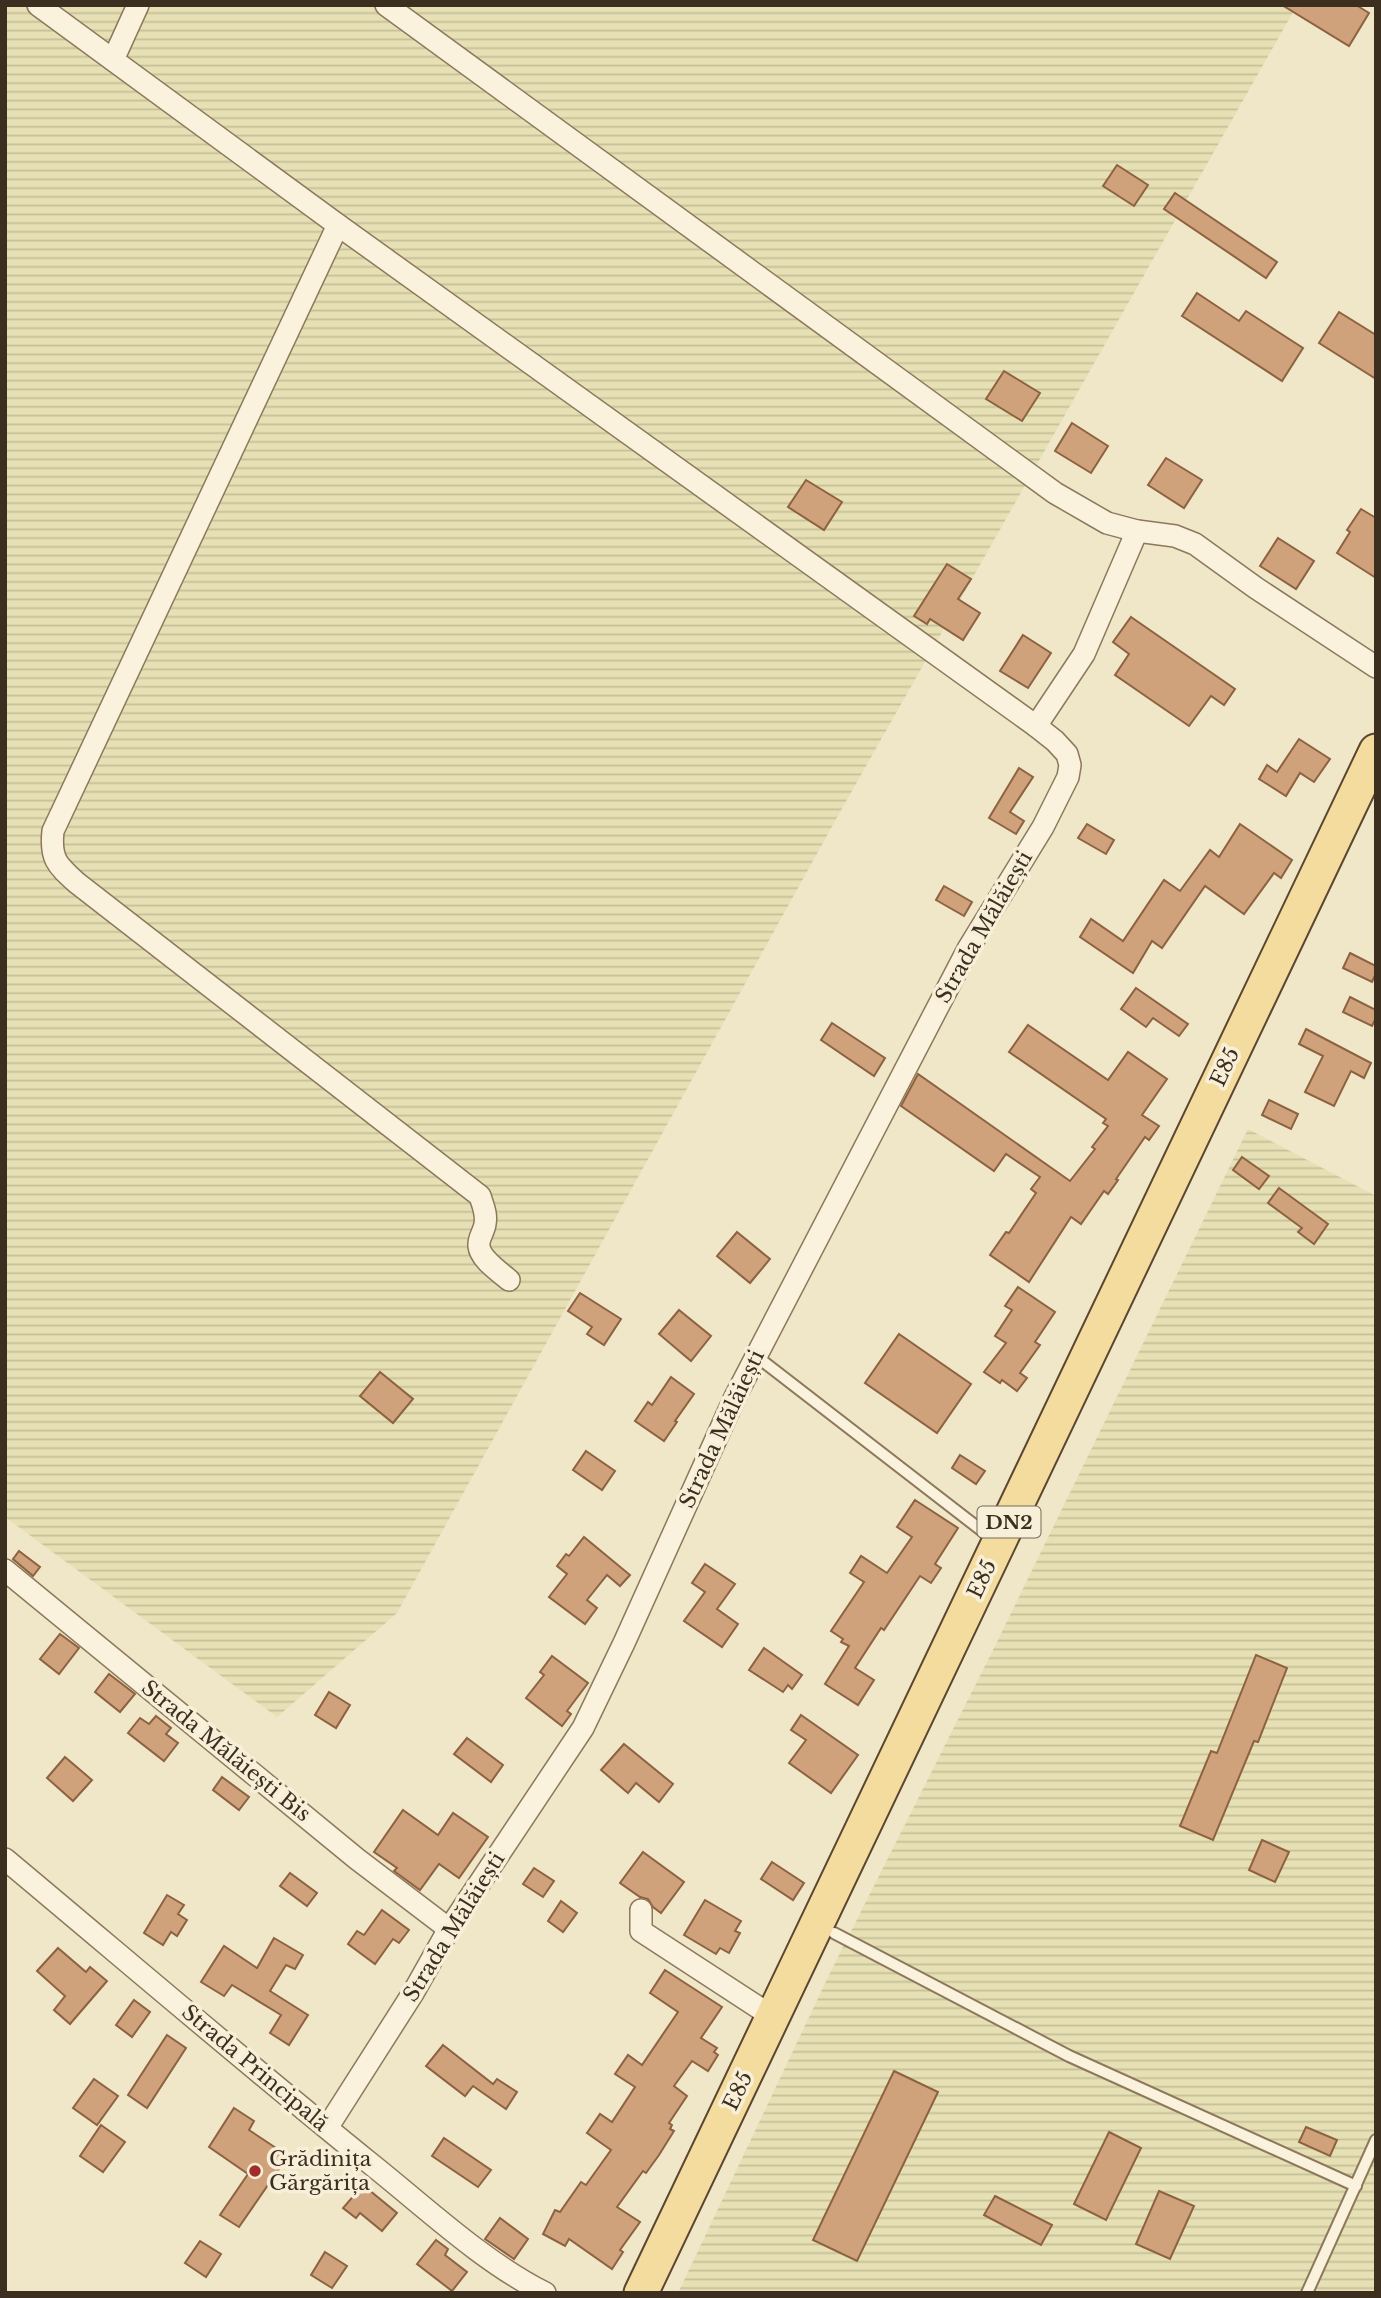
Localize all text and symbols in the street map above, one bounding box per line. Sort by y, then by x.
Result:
street label: Strada Mălăiești [930,846,1038,1008]
street label: E85 [1205,1043,1245,1091]
street label: Strada Mălăiești [674,1346,770,1512]
road number: DN2 [978,1506,1040,1538]
street label: E85 [962,1555,1002,1603]
street label: Strada Mălăiești Bis [136,1675,316,1827]
street label: Strada Mălăiești [398,1847,510,2007]
street label: Strada Principală [176,1999,334,2137]
street label: E85 [718,2067,758,2115]
place label: Grădinița Gărgărița [269,2146,372,2196]
marker: Grădinița Gărgărița [247,2163,263,2179]

